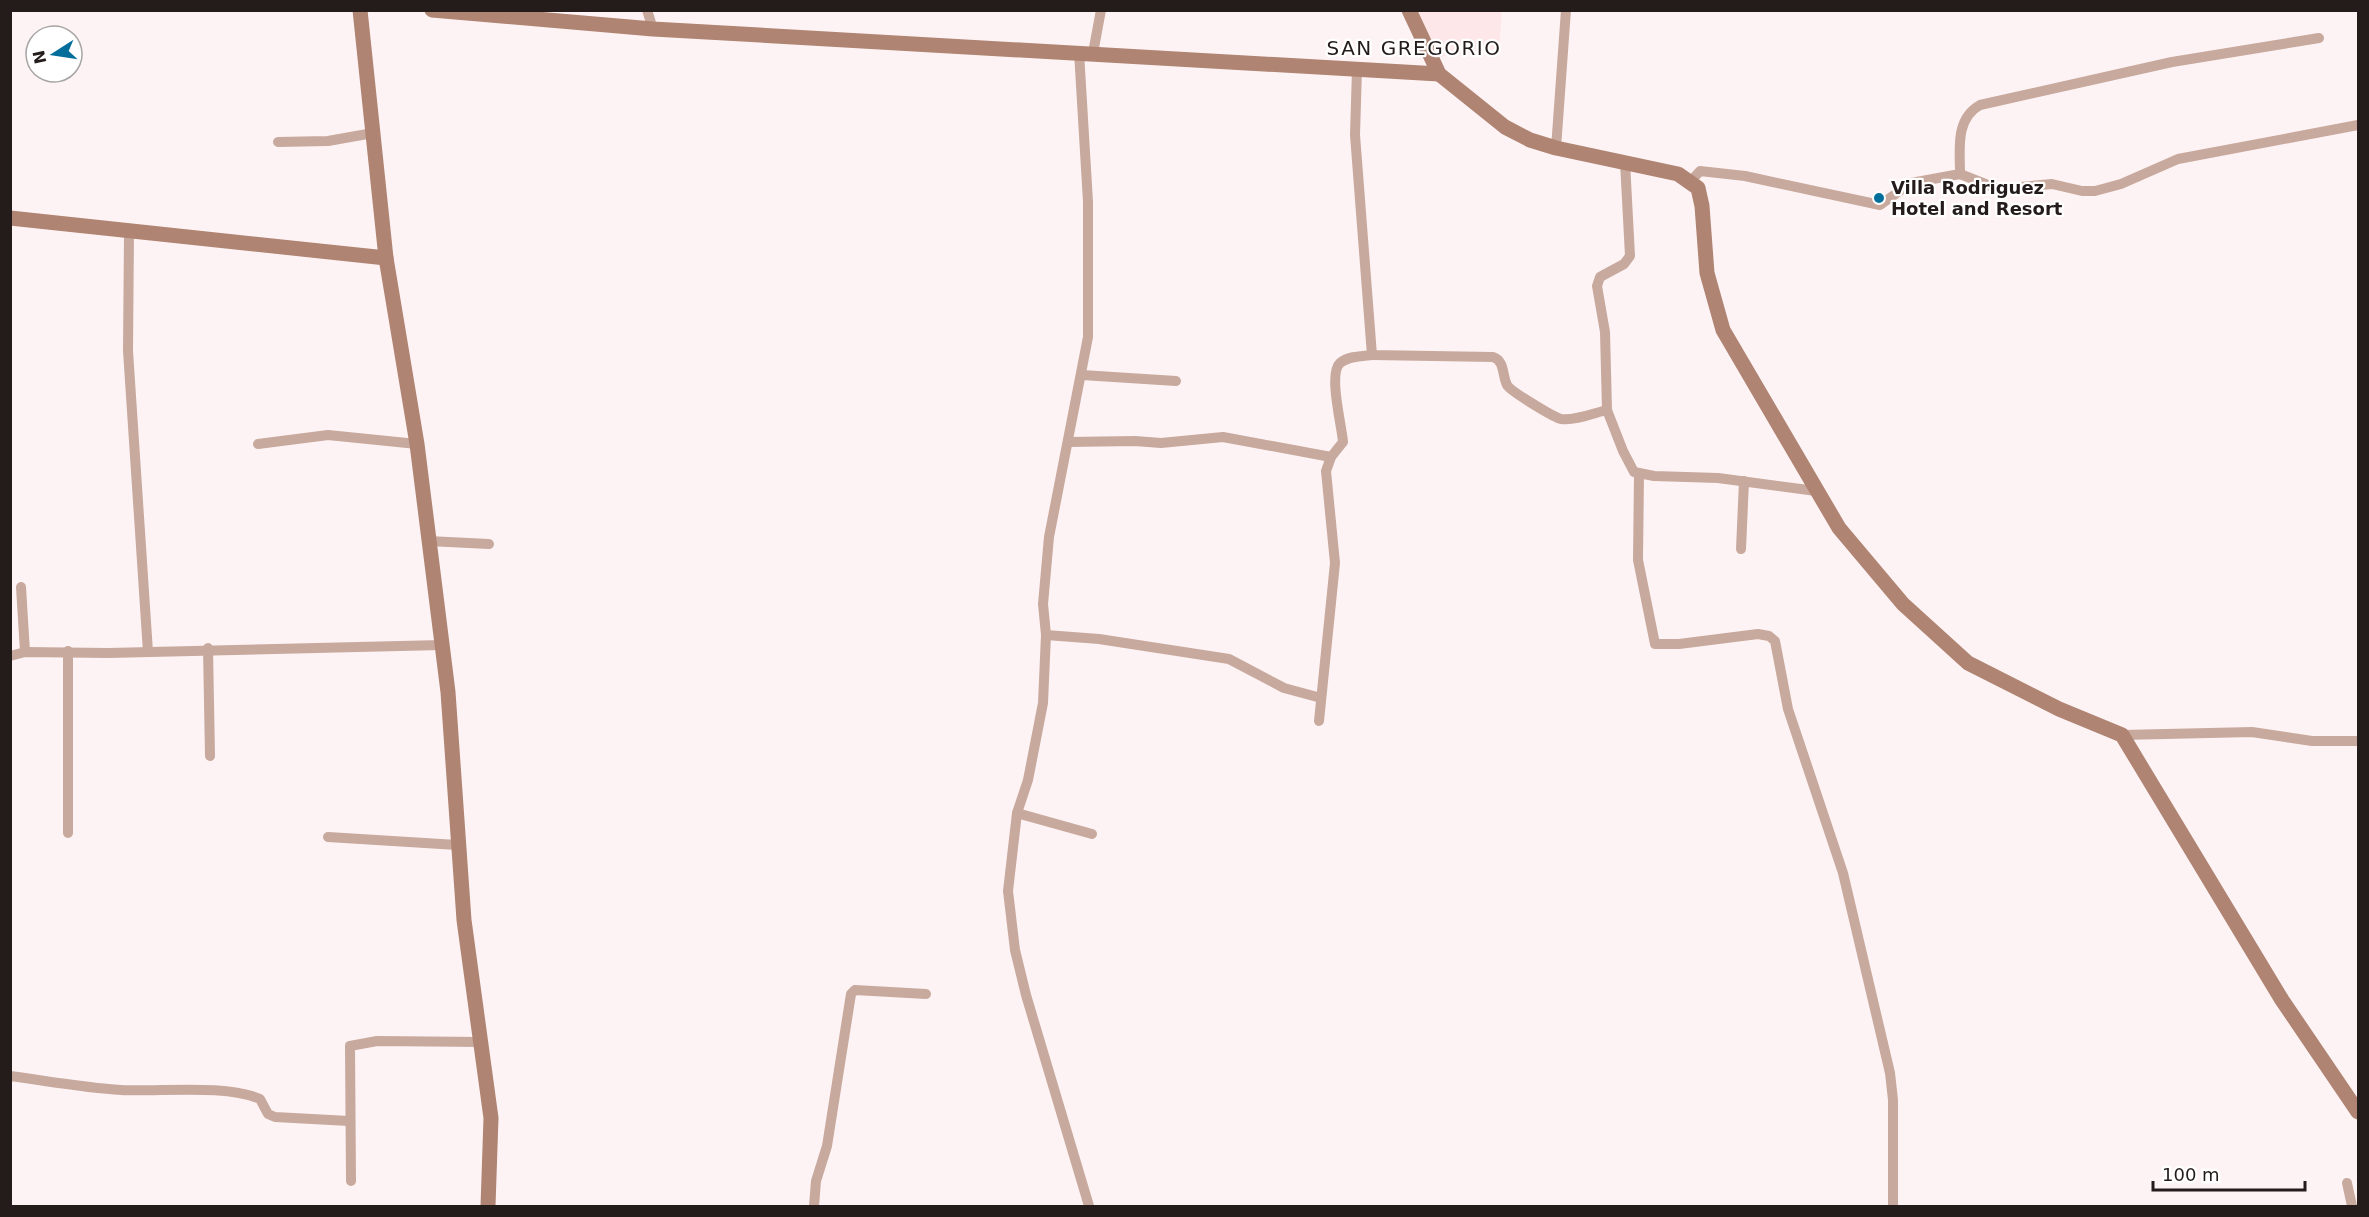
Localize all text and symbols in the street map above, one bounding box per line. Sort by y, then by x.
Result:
north arrow [24,24,84,84]
district label: SAN GREGORIO [1327,36,1501,60]
text: N [29,48,51,66]
place label: Villa Rodriguez Hotel and Resort [1891,177,2063,219]
marker: Villa Rodriguez Hotel and Resort [1872,191,1886,205]
scale bar [2153,1154,2304,1192]
text: 100 m [2162,1164,2220,1185]

